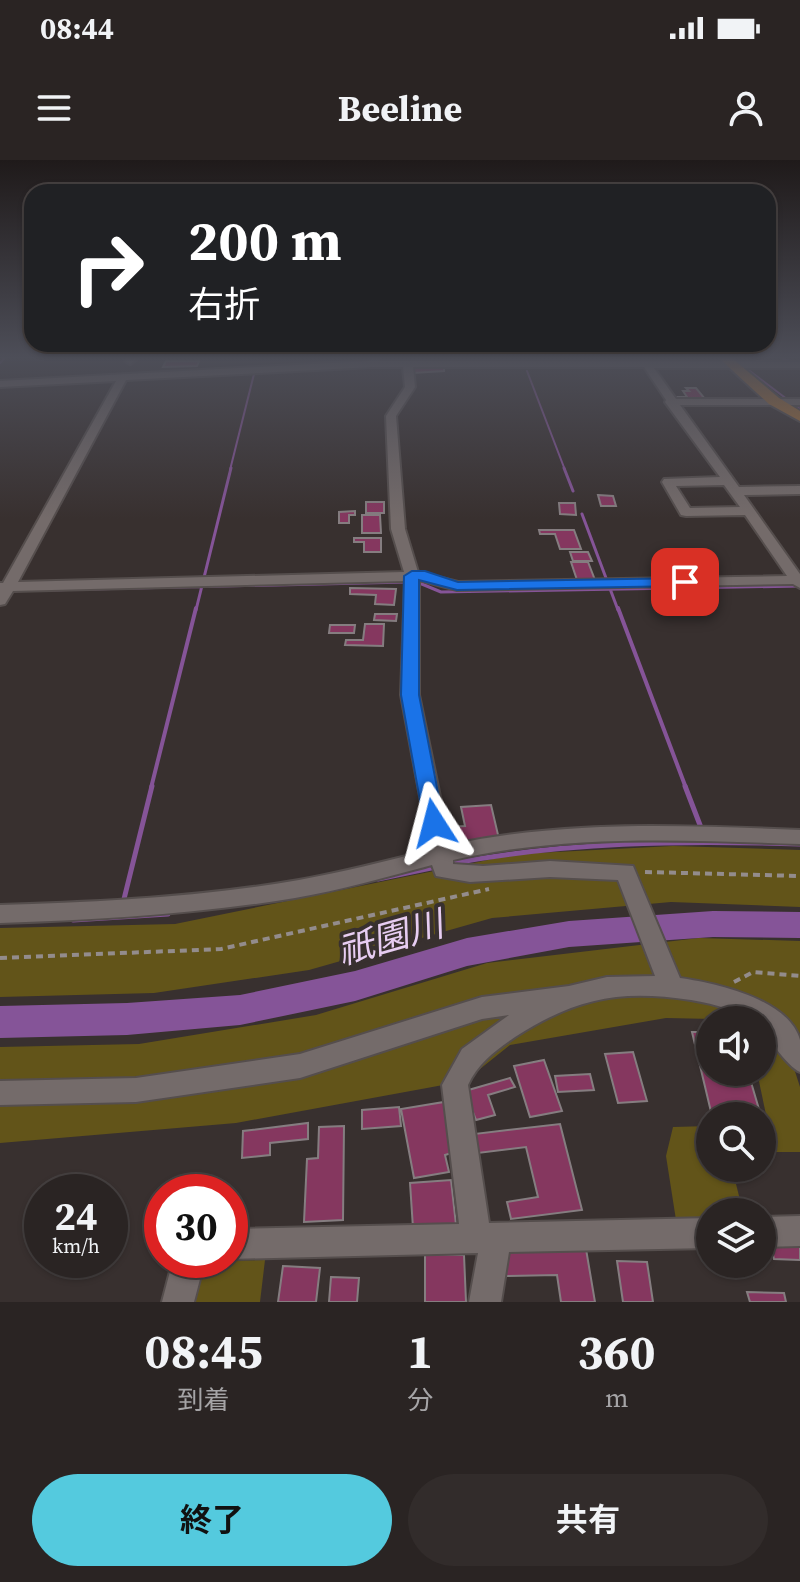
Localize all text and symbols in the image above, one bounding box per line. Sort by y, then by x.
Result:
text: 08:44 [40,8,114,49]
text: Beeline [338,84,462,133]
icon: menu [32,86,76,130]
icon: person [724,86,768,130]
text: 200 m [188,202,342,279]
icon: right [56,216,160,320]
text: 右折 [188,280,260,329]
pin [651,548,719,616]
icon: arrive [663,560,707,604]
position arrow [392,781,476,865]
water label: 祇園川 [331,898,453,976]
map controls [696,1006,776,1278]
button: sound [696,1006,776,1086]
button: search [696,1102,776,1182]
speed limit sign: 30 [144,1174,248,1278]
text: 24 [54,1189,98,1243]
button: layers [696,1198,776,1278]
text: km/h [52,1232,100,1260]
text: 08:45 [144,1318,263,1384]
text: 1 [407,1318,433,1384]
text: 360 [578,1319,656,1385]
text: m [605,1380,628,1416]
text: 到着 [178,1382,230,1418]
text: 分 [407,1382,433,1418]
button: 終了 [32,1474,392,1566]
button: 共有 [408,1474,768,1566]

